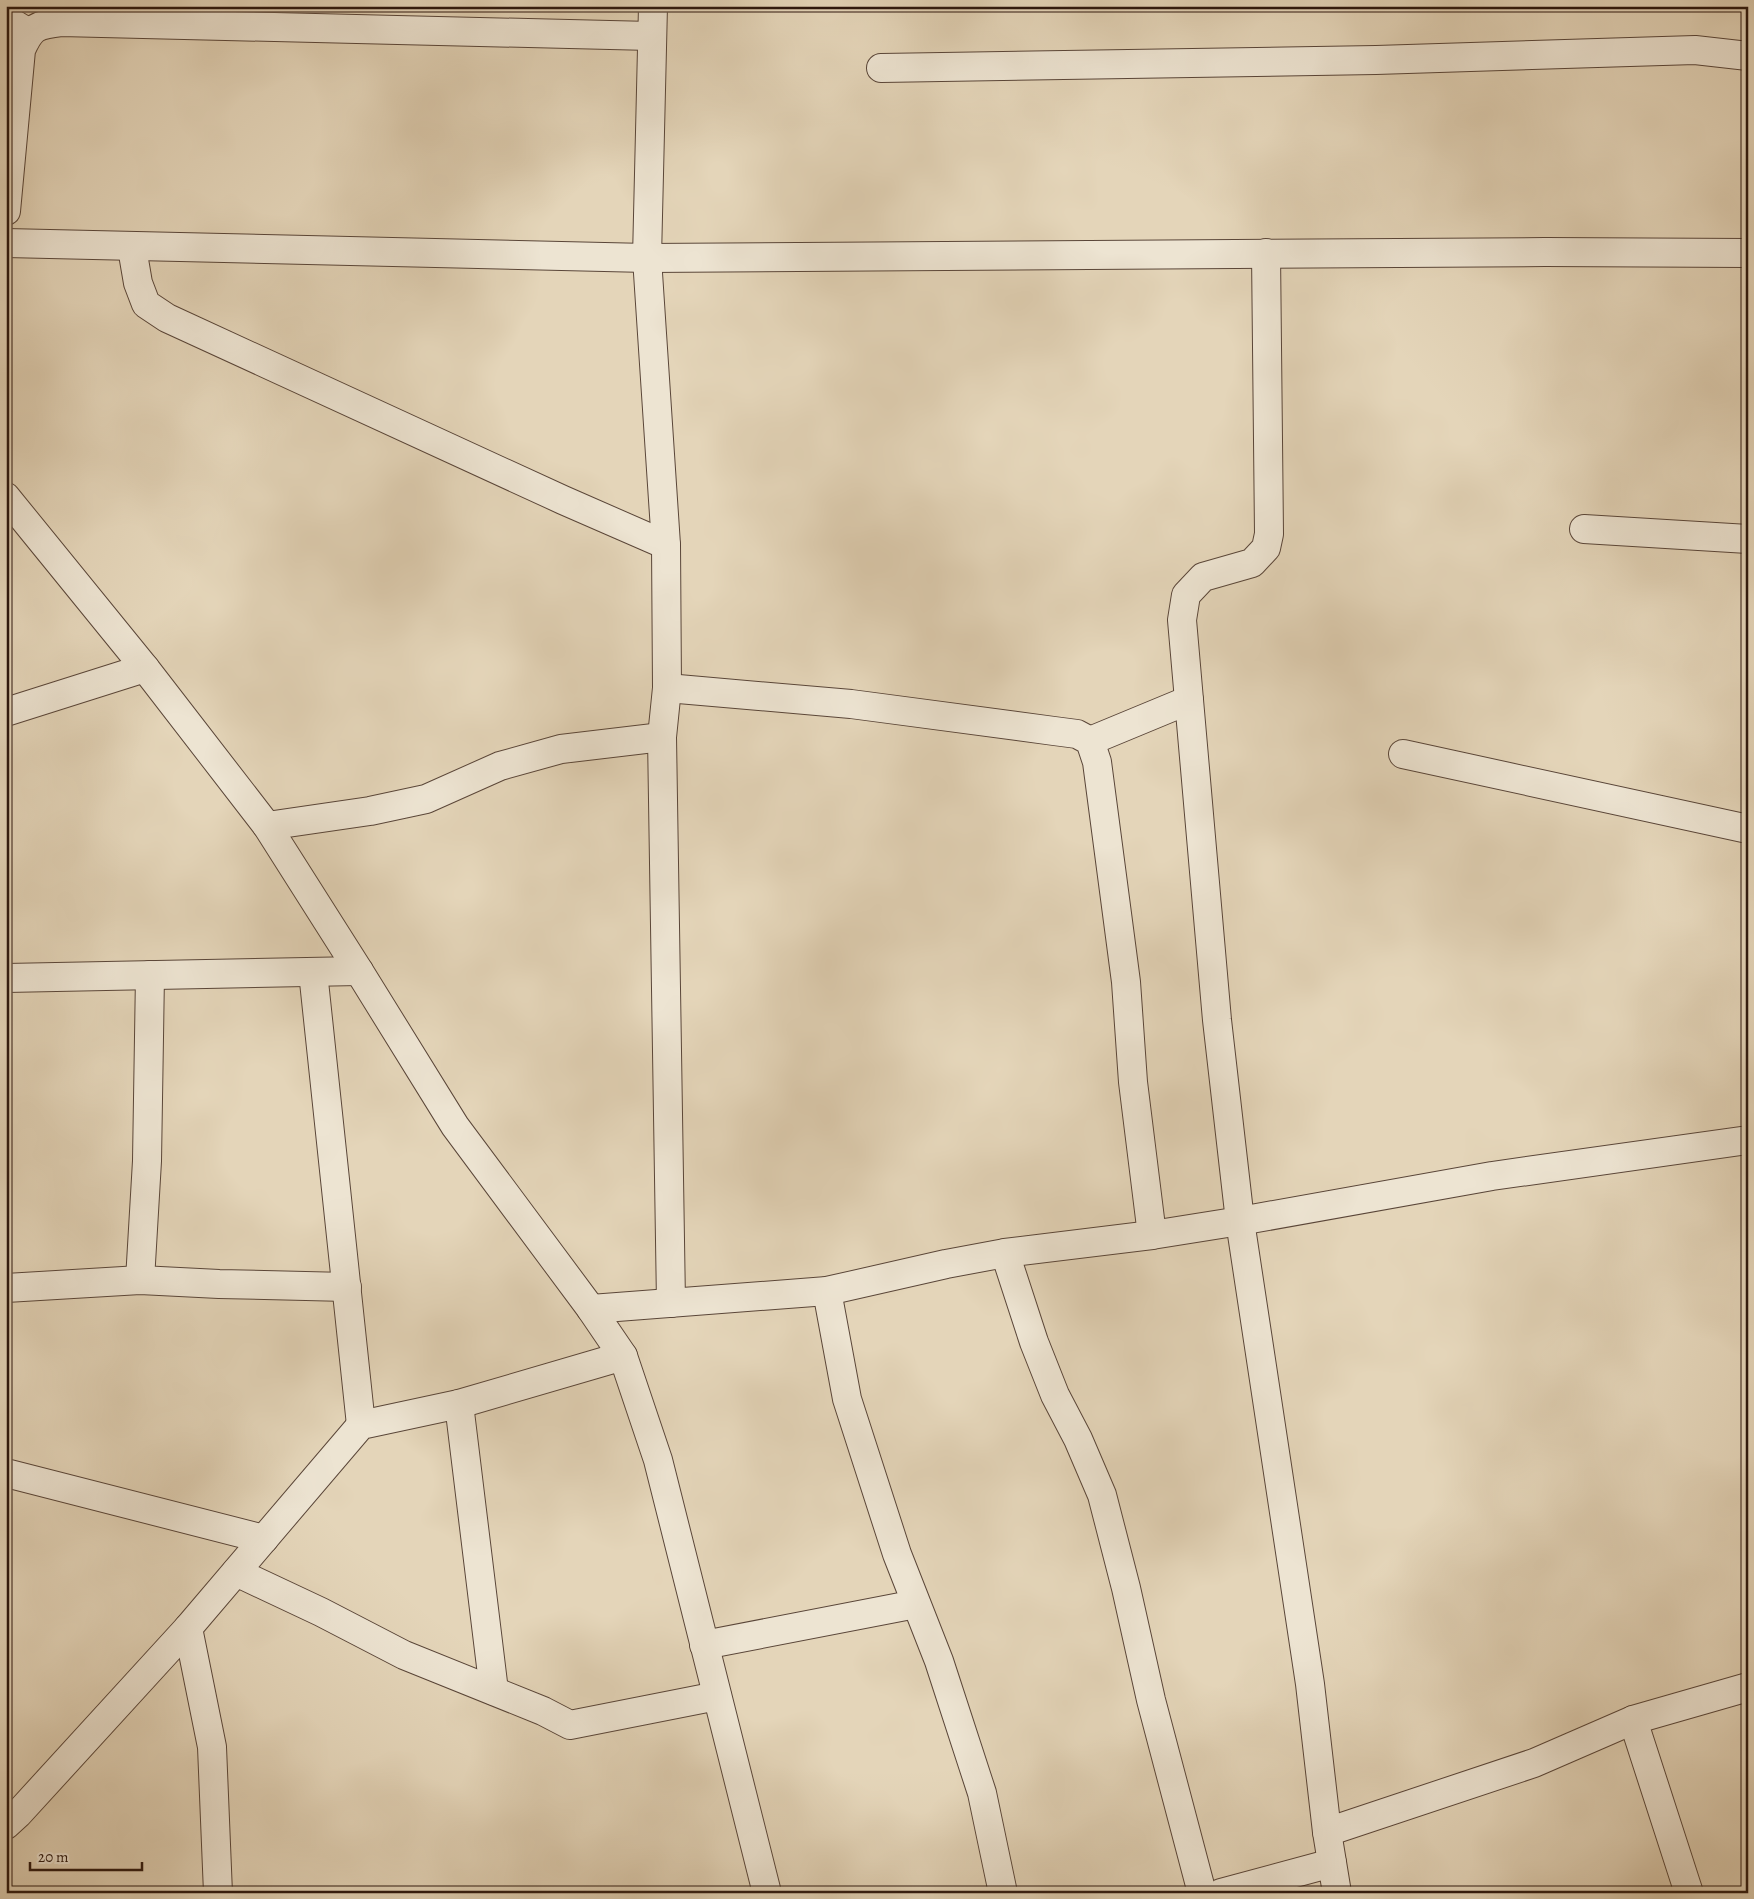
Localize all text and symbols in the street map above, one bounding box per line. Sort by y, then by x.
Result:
scale bar [30,1839,142,1871]
text: 20 m [38,1847,69,1867]

